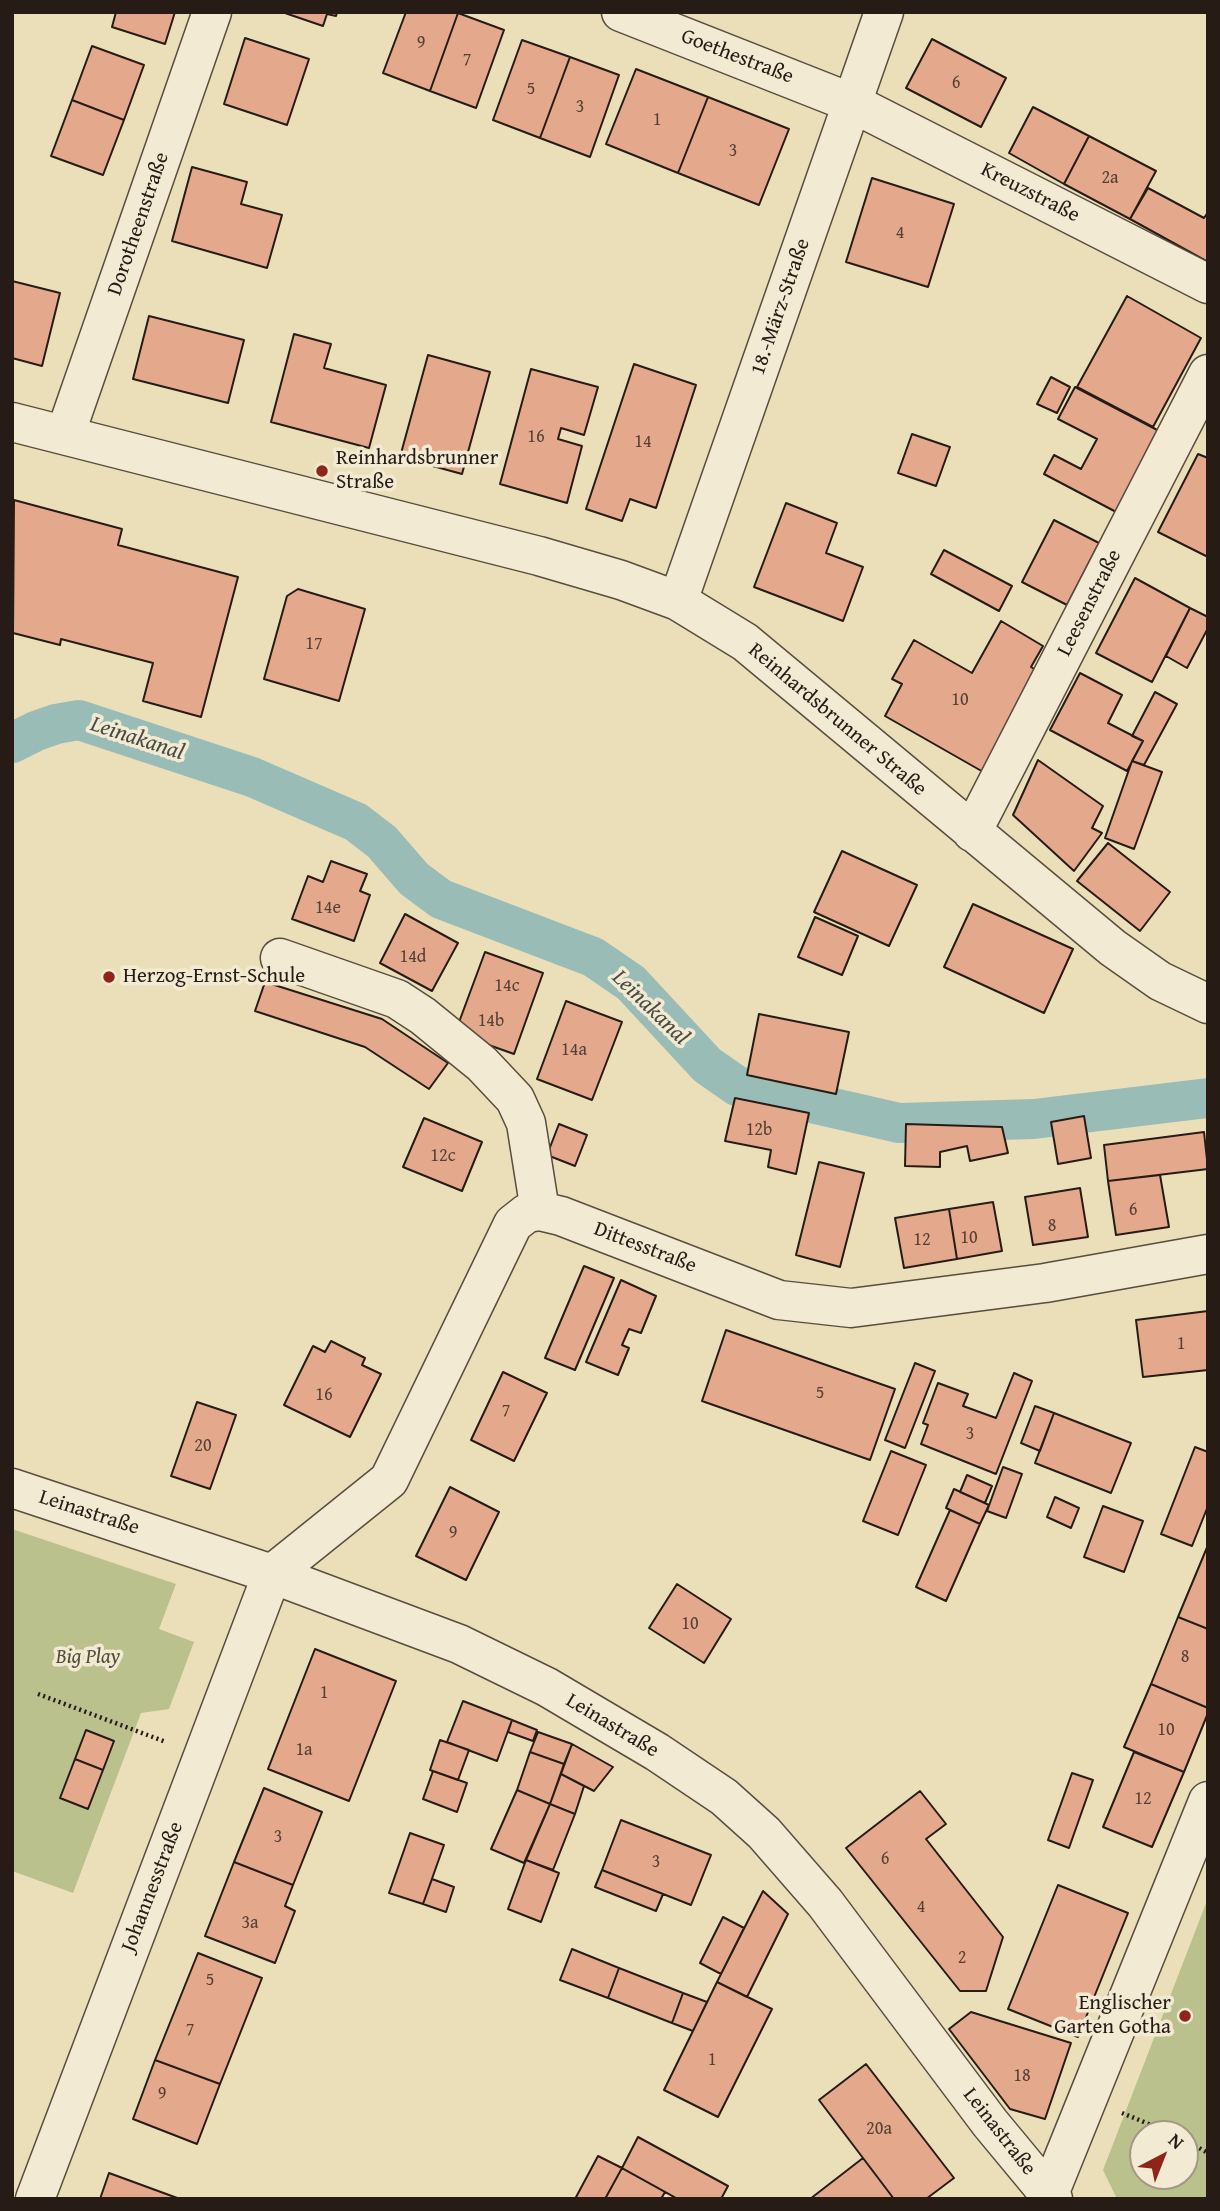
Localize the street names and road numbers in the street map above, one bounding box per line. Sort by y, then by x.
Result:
street label: Goethestraße [677,24,797,90]
street label: Dorotheenstraße [103,149,175,299]
street label: Kreuzstraße [976,157,1084,229]
street label: 18.-März-Straße [746,235,816,379]
street label: Leesenstraße [1052,546,1128,660]
street label: Reinhardsbrunner Straße [743,638,931,802]
street label: Dittesstraße [590,1217,700,1279]
street label: Leinastraße [36,1485,142,1541]
street label: Leinastraße [561,1688,663,1764]
street label: Johannesstraße [117,1818,189,1956]
street label: Leinastraße [957,2083,1041,2181]

